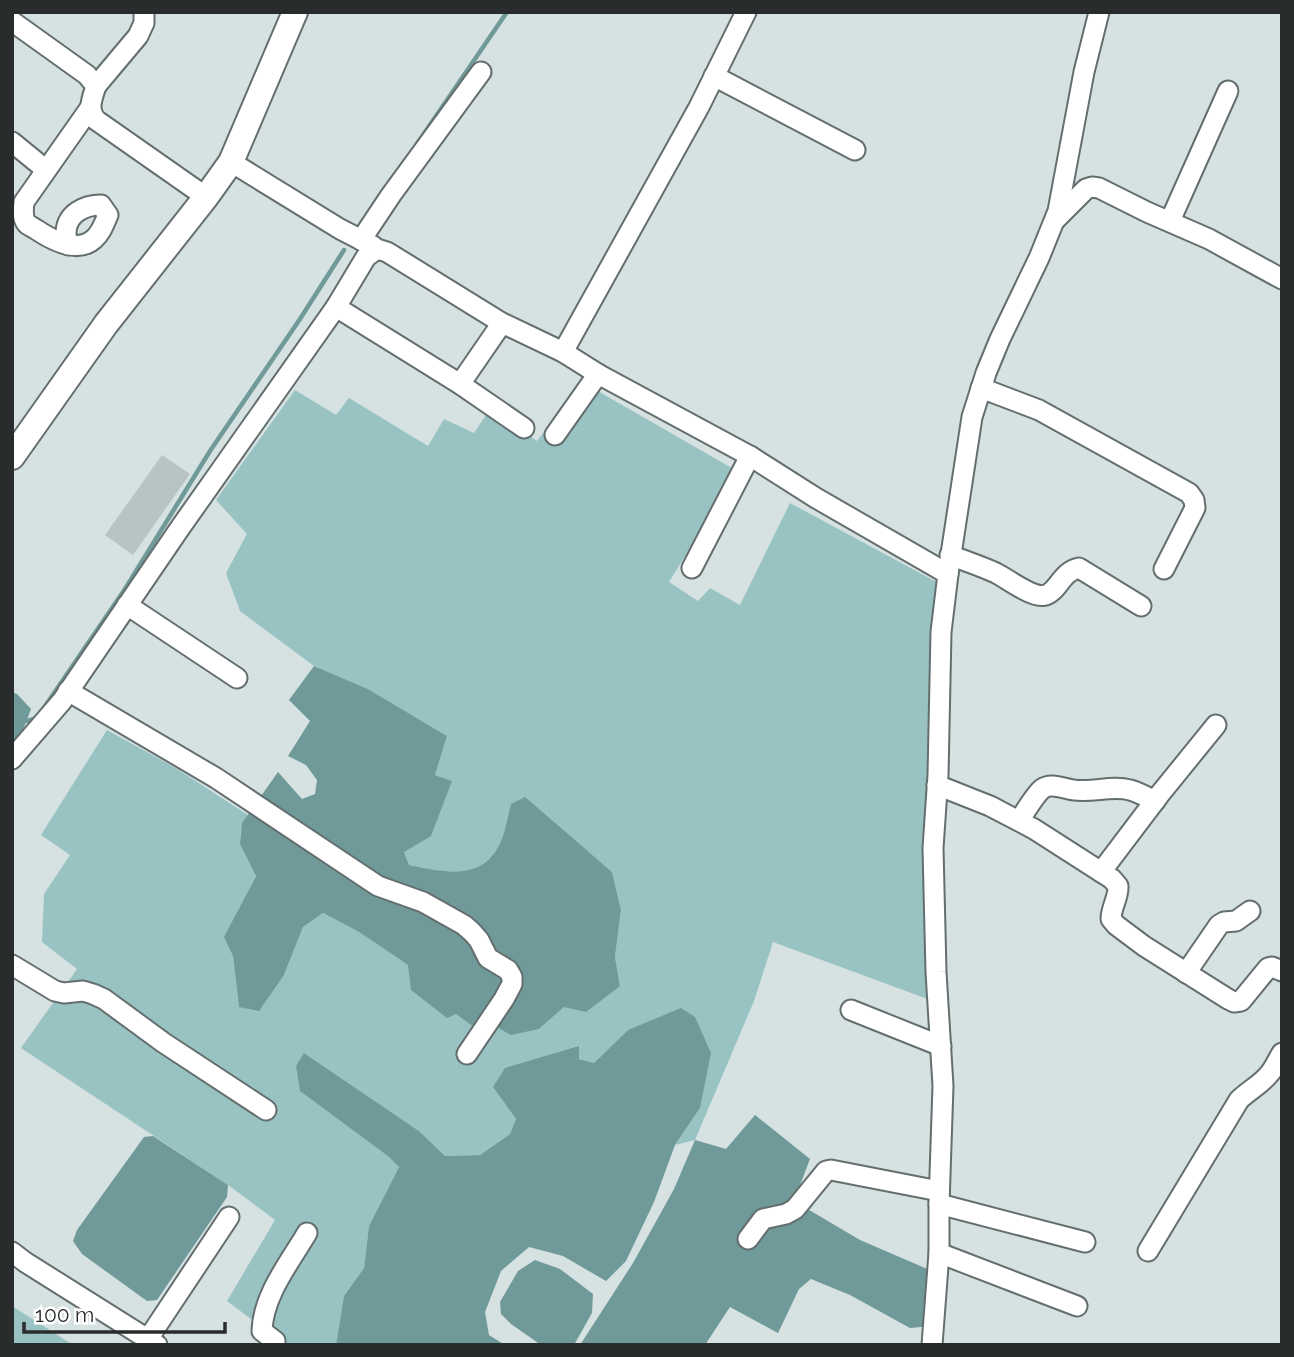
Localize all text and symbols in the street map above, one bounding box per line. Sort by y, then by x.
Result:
scale bar [24,1290,226,1334]
text: 100 m [35,1302,94,1327]

